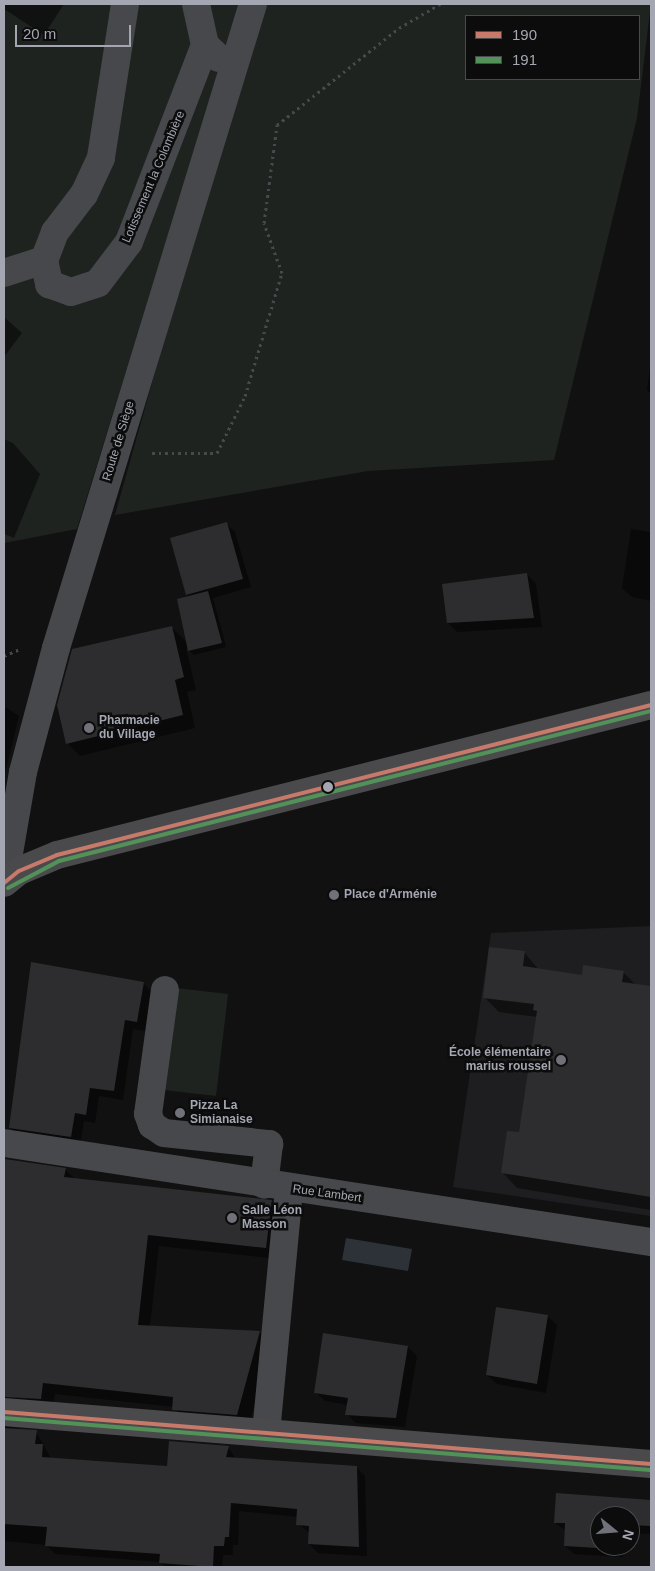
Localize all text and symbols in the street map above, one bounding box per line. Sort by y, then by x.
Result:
scale bar [18,15,134,47]
legend [465,15,640,80]
text: 20 m [23,25,56,42]
text: 190 [512,26,537,43]
text: 191 [512,51,537,68]
street label: Lotissement la Colombière [120,109,188,245]
street label: Route de Siège [100,399,138,483]
place label: Pharmacie du Village [99,714,160,742]
marker: Pharmacie du Village [83,722,95,734]
unlabelled marker [323,782,333,792]
place label: Place d'Arménie [344,888,437,902]
marker: Place d'Arménie [328,889,340,901]
place label: École élémentaire marius roussel [449,1046,551,1074]
marker: École élémentaire marius roussel [555,1054,567,1066]
place label: Pizza La Simianaise [190,1099,253,1127]
marker: Pizza La Simianaise [174,1107,186,1119]
street label: Rue Lambert [292,1182,362,1206]
place label: Salle Léon Masson [242,1204,302,1232]
marker: Salle Léon Masson [226,1212,238,1224]
north arrow [590,1506,640,1556]
text: N [619,1528,638,1542]

